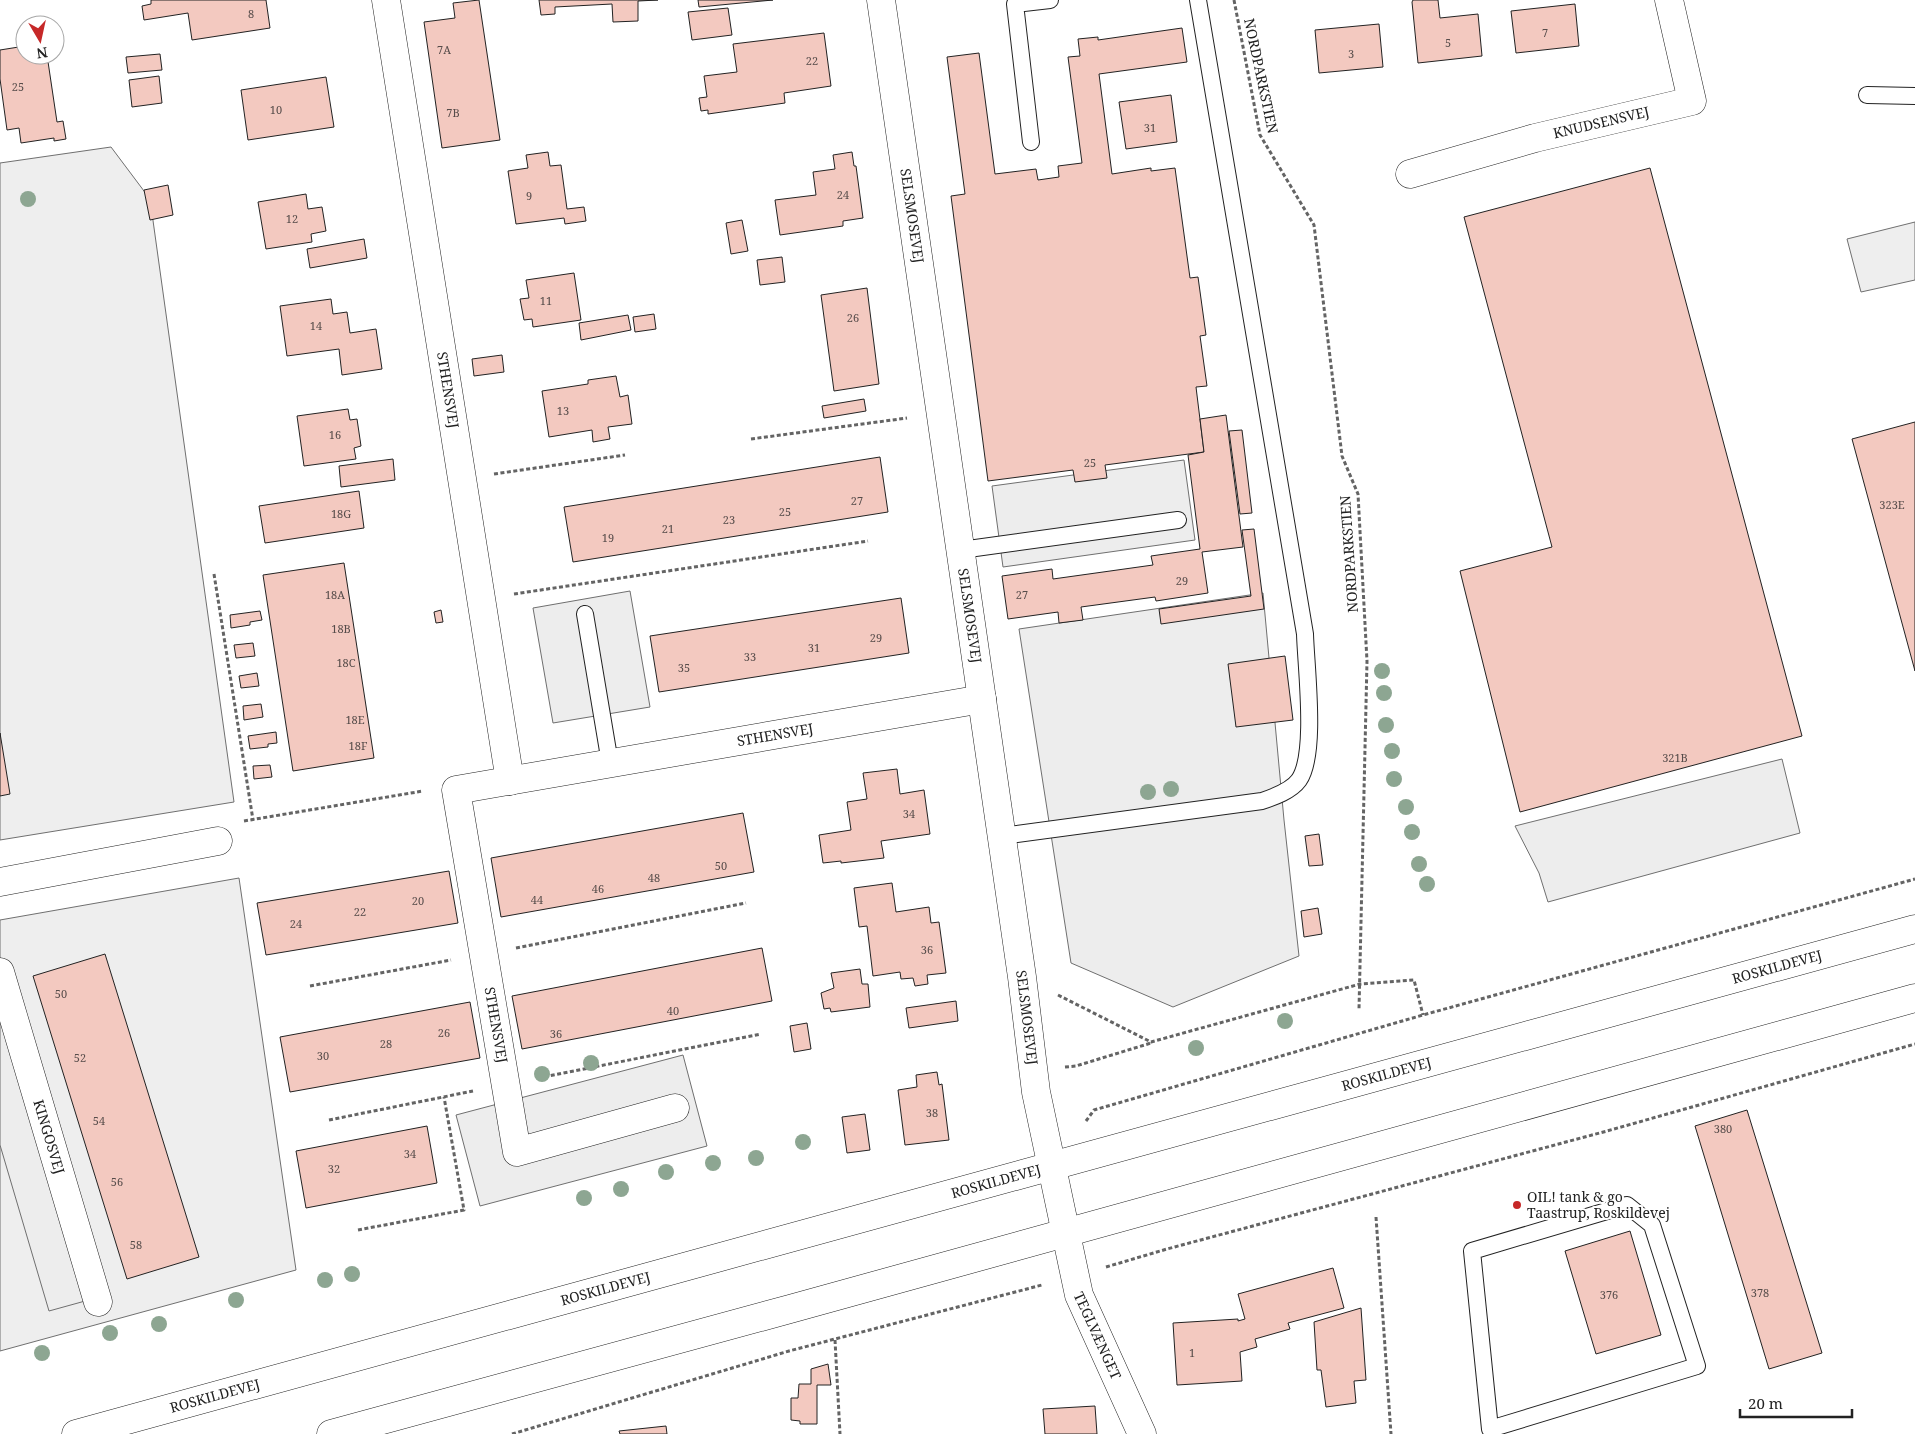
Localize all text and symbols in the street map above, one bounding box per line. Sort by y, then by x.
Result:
house number: 8 [248,6,254,21]
north arrow [15,15,65,65]
street label: NORDPARKSTIEN [1240,16,1283,136]
house number: 7 [1542,25,1548,40]
house number: 5 [1445,35,1451,50]
house number: 7A [437,42,451,57]
text: N [35,43,49,64]
house number: 3 [1348,46,1354,61]
house number: 22 [806,53,818,68]
house number: 25 [12,79,24,94]
street label: KNUDSENSVEJ [1551,101,1651,142]
house number: 10 [270,102,282,117]
house number: 7B [446,105,460,120]
house number: 31 [1144,120,1156,135]
street label: SELSMOSEVEJ [896,167,929,264]
house number: 24 [837,187,849,202]
house number: 9 [526,188,532,203]
house number: 12 [286,211,298,226]
house number: 11 [540,293,552,308]
house number: 26 [847,310,859,325]
house number: 14 [310,318,322,333]
street label: STHENSVEJ [433,351,464,430]
house number: 13 [557,403,569,418]
house number: 16 [329,427,341,442]
house number: 25 [1084,455,1096,470]
house number: 27 [851,493,863,508]
street label: NORDPARKSTIEN [1335,494,1362,613]
house number: 323E [1879,497,1905,512]
house number: 25 [779,504,791,519]
house number: 18G [331,506,351,521]
house number: 23 [723,512,735,527]
house number: 21 [662,521,674,536]
house number: 19 [602,530,614,545]
street label: SELSMOSEVEJ [954,567,987,664]
house number: 29 [1176,573,1188,588]
house number: 18A [325,587,345,602]
house number: 27 [1016,587,1028,602]
house number: 18B [331,621,351,636]
house number: 29 [870,630,882,645]
house number: 31 [808,640,820,655]
house number: 33 [744,649,756,664]
house number: 18C [336,655,356,670]
house number: 35 [678,660,690,675]
house number: 18E [345,712,365,727]
street label: STHENSVEJ [736,718,815,750]
house number: 18F [349,738,368,753]
house number: 321B [1662,750,1688,765]
house number: 34 [903,806,915,821]
house number: 50 [715,858,727,873]
house number: 48 [648,870,660,885]
house number: 46 [592,881,604,896]
house number: 44 [531,892,543,907]
house number: 20 [412,893,424,908]
house number: 22 [354,904,366,919]
house number: 24 [290,916,302,931]
house number: 36 [921,942,933,957]
street label: ROSKILDEVEJ [1730,945,1824,988]
street label: SELSMOSEVEJ [1012,969,1043,1066]
street label: STHENSVEJ [480,985,513,1064]
house number: 50 [55,986,67,1001]
house number: 40 [667,1003,679,1018]
house number: 26 [438,1025,450,1040]
house number: 36 [550,1026,562,1041]
house number: 28 [380,1036,392,1051]
house number: 30 [317,1048,329,1063]
house number: 52 [74,1050,86,1065]
street label: ROSKILDEVEJ [1339,1052,1433,1095]
street label: KINGOSVEJ [29,1097,69,1176]
house number: 38 [926,1105,938,1120]
house number: 54 [93,1113,105,1128]
house number: 380 [1714,1121,1732,1136]
house number: 34 [404,1146,416,1161]
street label: ROSKILDEVEJ [949,1159,1043,1202]
house number: 32 [328,1161,340,1176]
house number: 56 [111,1174,123,1189]
place label: OIL! tank & go Taastrup, Roskildevej [1527,1187,1670,1222]
marker: OIL! tank & go Taastrup, Roskildevej [1511,1199,1523,1211]
house number: 58 [130,1237,142,1252]
street label: ROSKILDEVEJ [558,1267,652,1310]
house number: 378 [1751,1285,1769,1300]
house number: 376 [1600,1287,1618,1302]
street label: TEGLVÆNGET [1070,1288,1126,1383]
house number: 1 [1189,1345,1195,1360]
street label: ROSKILDEVEJ [168,1374,262,1417]
scale bar [1740,1386,1852,1418]
text: 20 m [1748,1393,1783,1413]

